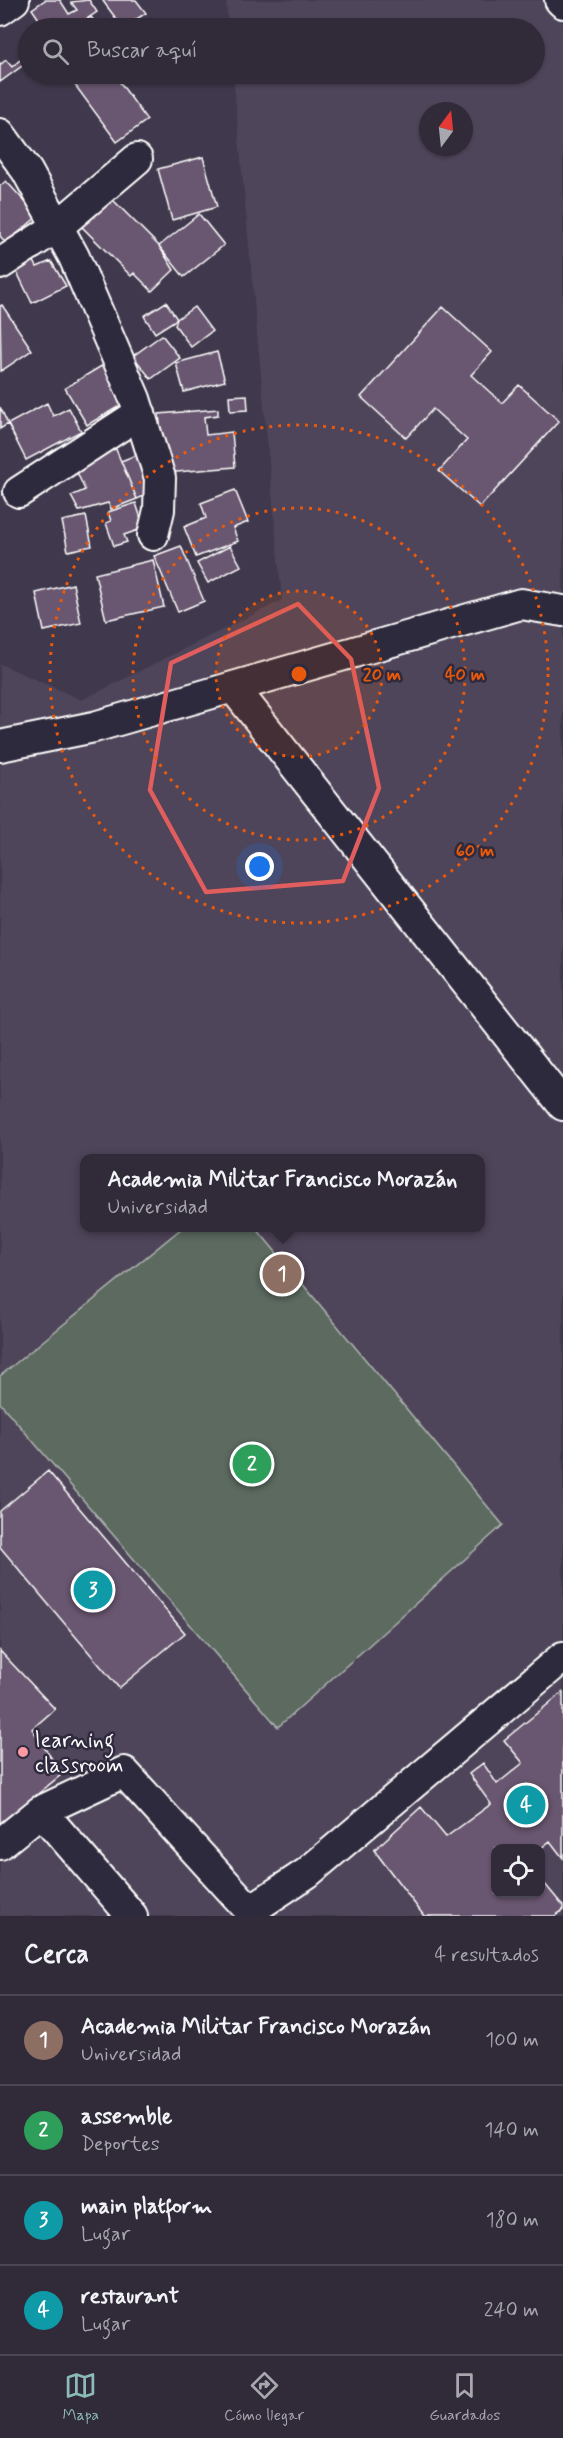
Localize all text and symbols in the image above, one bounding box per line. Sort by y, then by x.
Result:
search box [18,18,545,84]
icon: search [39,35,72,68]
text: Buscar aquí [87,37,198,65]
north arrow [419,102,473,156]
text: 20 m [363,663,401,687]
text: 40 m [445,663,485,687]
centre of rings [289,664,309,684]
text: 60 m [456,839,494,863]
your location [245,852,274,881]
popup [80,1154,485,1232]
text: Academia Militar Francisco Morazán [108,1166,457,1194]
text: Universidad [108,1194,208,1221]
pin: 1 [262,1252,302,1296]
pin: 2 [232,1442,272,1486]
pin: 3 [74,1568,112,1612]
place label: learning classroom [35,1727,123,1780]
marker: learning classroom [16,1745,30,1759]
pin: 4 [506,1782,546,1828]
map controls [491,1844,545,1898]
button: locate [491,1844,545,1898]
text: Cerca [24,1938,89,1972]
text: 4 resultados [435,1942,539,1969]
text: Academia Militar Francisco Morazán [81,2013,431,2041]
text: 1 [39,2027,48,2054]
text: 100 m [485,2027,539,2054]
text: Universidad [81,2041,181,2068]
text: assemble [81,2103,172,2131]
text: 2 [39,2117,48,2144]
text: 140 m [485,2117,539,2144]
text: Deportes [81,2131,160,2158]
text: main platform [81,2193,212,2221]
text: 3 [39,2207,48,2234]
text: 180 m [486,2207,539,2234]
text: Lugar [81,2221,130,2248]
text: restaurant [81,2283,179,2311]
text: 4 [38,2297,49,2324]
text: 240 m [484,2297,539,2324]
text: Lugar [81,2311,130,2338]
tab: Mapa [63,2369,99,2426]
tab: Cómo llegar [224,2369,304,2426]
tab: Guardados [429,2369,500,2426]

